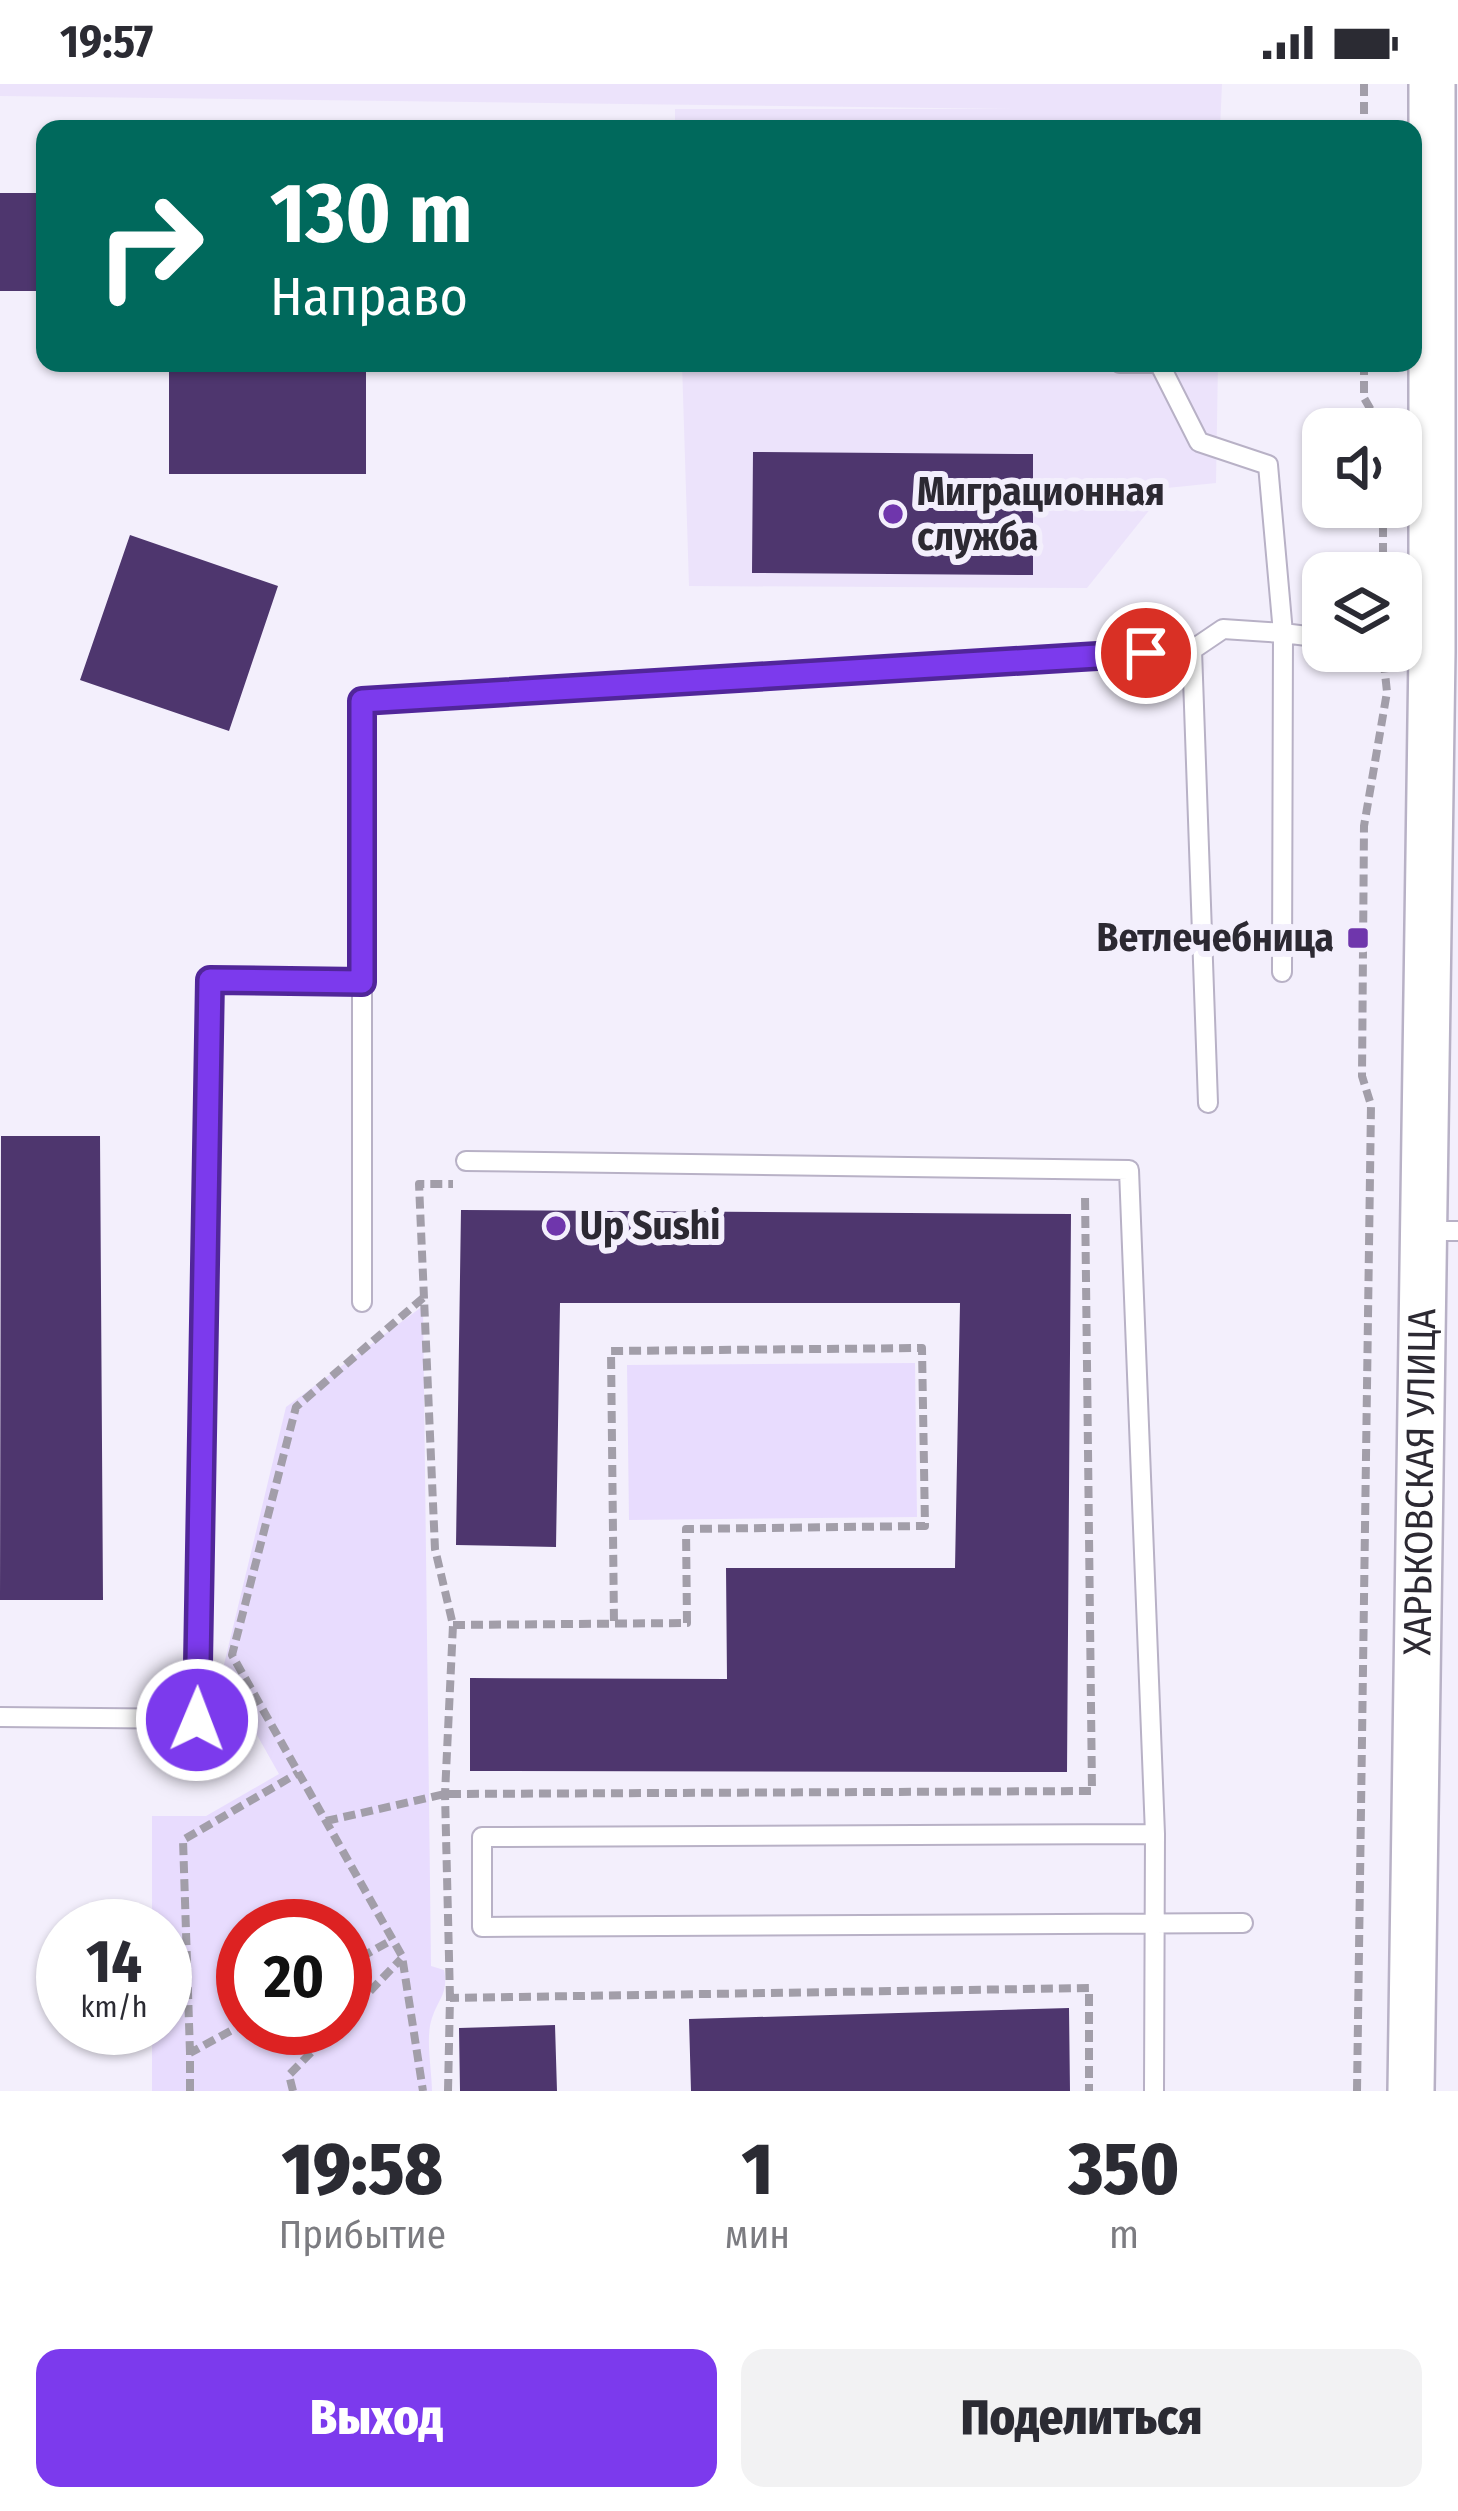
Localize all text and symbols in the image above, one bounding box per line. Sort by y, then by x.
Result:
text: 19:57 [60,15,153,69]
text: 130 m [270,163,473,264]
icon: right [72,168,228,324]
text: Направо [270,265,468,329]
map controls [1302,408,1422,672]
button: sound [1302,408,1422,528]
place label: Миграционная служба [917,469,1165,560]
marker: Миграционная служба [880,501,906,527]
button: layers [1302,552,1422,672]
pin [1095,602,1197,704]
icon: arrive [1113,620,1179,686]
place label: Ветлечебница [1097,915,1334,961]
marker: Ветлечебница [1345,925,1371,951]
place label: Up Sushi [580,1203,720,1249]
marker: Up Sushi [543,1213,569,1239]
street label: ХАРЬКОВСКАЯ УЛИЦА [1394,1308,1445,1656]
position arrow [134,1657,260,1783]
speed limit sign: 20 [216,1899,372,2055]
text: 14 [86,1926,142,1998]
text: km/h [81,1989,147,2025]
text: 19:58 [282,2127,443,2213]
text: 1 [742,2127,773,2213]
text: 350 [1069,2127,1179,2213]
text: Прибытие [279,2212,446,2258]
text: мин [725,2212,790,2258]
text: m [1109,2212,1139,2258]
button: Выход [36,2349,717,2487]
button: Поделиться [741,2349,1422,2487]

